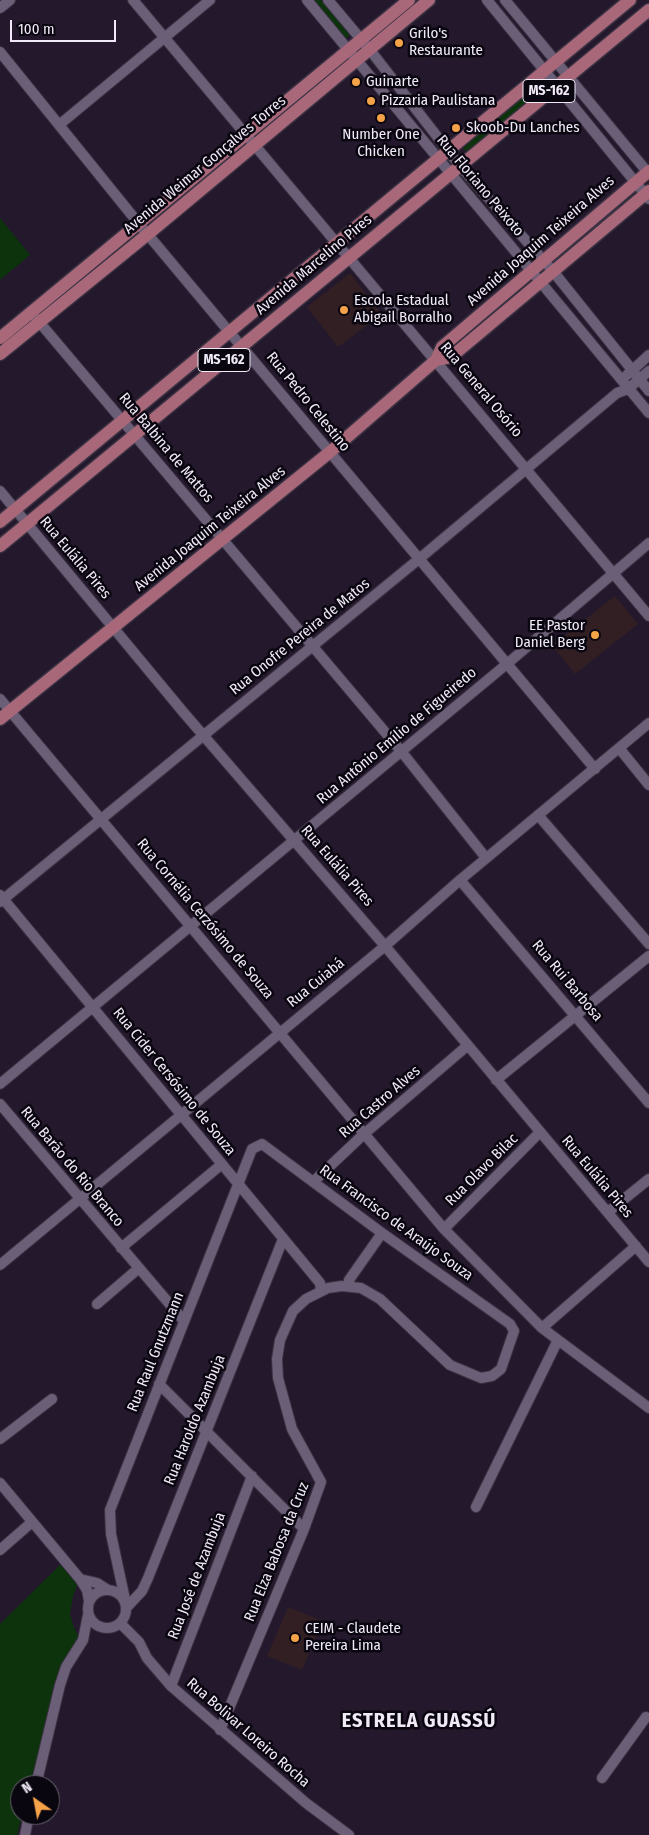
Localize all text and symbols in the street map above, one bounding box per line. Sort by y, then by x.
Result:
scale bar [12,10,119,42]
text: 100 m [18,20,55,38]
place label: Grilo's Restaurante [409,25,483,60]
marker: Grilo's Restaurante [393,37,405,49]
place label: Guinarte [366,73,419,91]
marker: Guinarte [350,76,362,88]
road number: MS-162 [523,80,575,102]
street label: Avenida Weimar Gonçalves Torres [120,92,290,238]
place label: Pizzaria Paulistana [381,92,495,110]
marker: Pizzaria Paulistana [365,95,377,107]
marker: Number One Chicken [375,112,387,124]
place label: Skoob-Du Lanches [466,119,580,137]
marker: Skoob-Du Lanches [450,122,462,134]
place label: Number One Chicken [342,126,420,161]
street label: Rua Floriano Peixoto [433,132,527,240]
street label: Avenida Joaquim Teixeira Alves [464,172,618,310]
street label: Avenida Marcelino Pires [252,211,376,319]
place label: Escola Estadual Abigail Borralho [354,292,452,327]
marker: Escola Estadual Abigail Borralho [338,304,350,316]
street label: Rua General Osório [436,339,526,441]
road number: MS-162 [198,348,250,372]
street label: Rua Pedro Celestino [262,349,354,455]
street label: Rua Balbina de Mattos [115,389,217,507]
street label: Avenida Joaquim Teixeira Alves [131,462,289,596]
street label: Rua Eulália Pires [35,513,115,603]
street label: Rua Onofre Pereira de Matos [226,575,374,699]
place label: EE Pastor Daniel Berg [515,617,585,652]
marker: EE Pastor Daniel Berg [589,629,601,641]
street label: Rua Antônio Emílio de Figueiredo [314,664,480,808]
street label: Rua Eulália Pires [297,822,377,910]
street label: Rua Cornélia Cerzósimo de Souza [133,835,277,1003]
street label: Rua Rui Barbosa [528,937,606,1025]
street label: Rua Cuiabá [284,954,348,1012]
street label: Rua Cider Cersósimo de Souza [109,1004,239,1160]
street label: Rua Castro Alves [336,1062,424,1142]
street label: Rua Barão do Rio Branco [17,1103,127,1231]
street label: Rua Olavo Bilac [442,1130,522,1210]
street label: Rua Eulália Pires [557,1132,637,1222]
street label: Rua Francisco de Araújo Souza [316,1161,476,1285]
street label: Rua Raul Gnutzmann [124,1290,188,1414]
street label: Rua Haroldo Azambuja [161,1352,229,1488]
street label: Rua Elza Babosa da Cruz [241,1480,313,1624]
street label: Rua José de Azambuja [164,1510,230,1642]
place label: CEIM - Claudete Pereira Lima [305,1620,401,1655]
marker: CEIM - Claudete Pereira Lima [289,1632,301,1644]
street label: Rua Bolivar Loreiro Rocha [183,1675,313,1791]
district label: ESTRELA GUASSÚ [340,1709,498,1733]
north arrow [10,1775,60,1825]
text: N [19,1778,35,1797]

